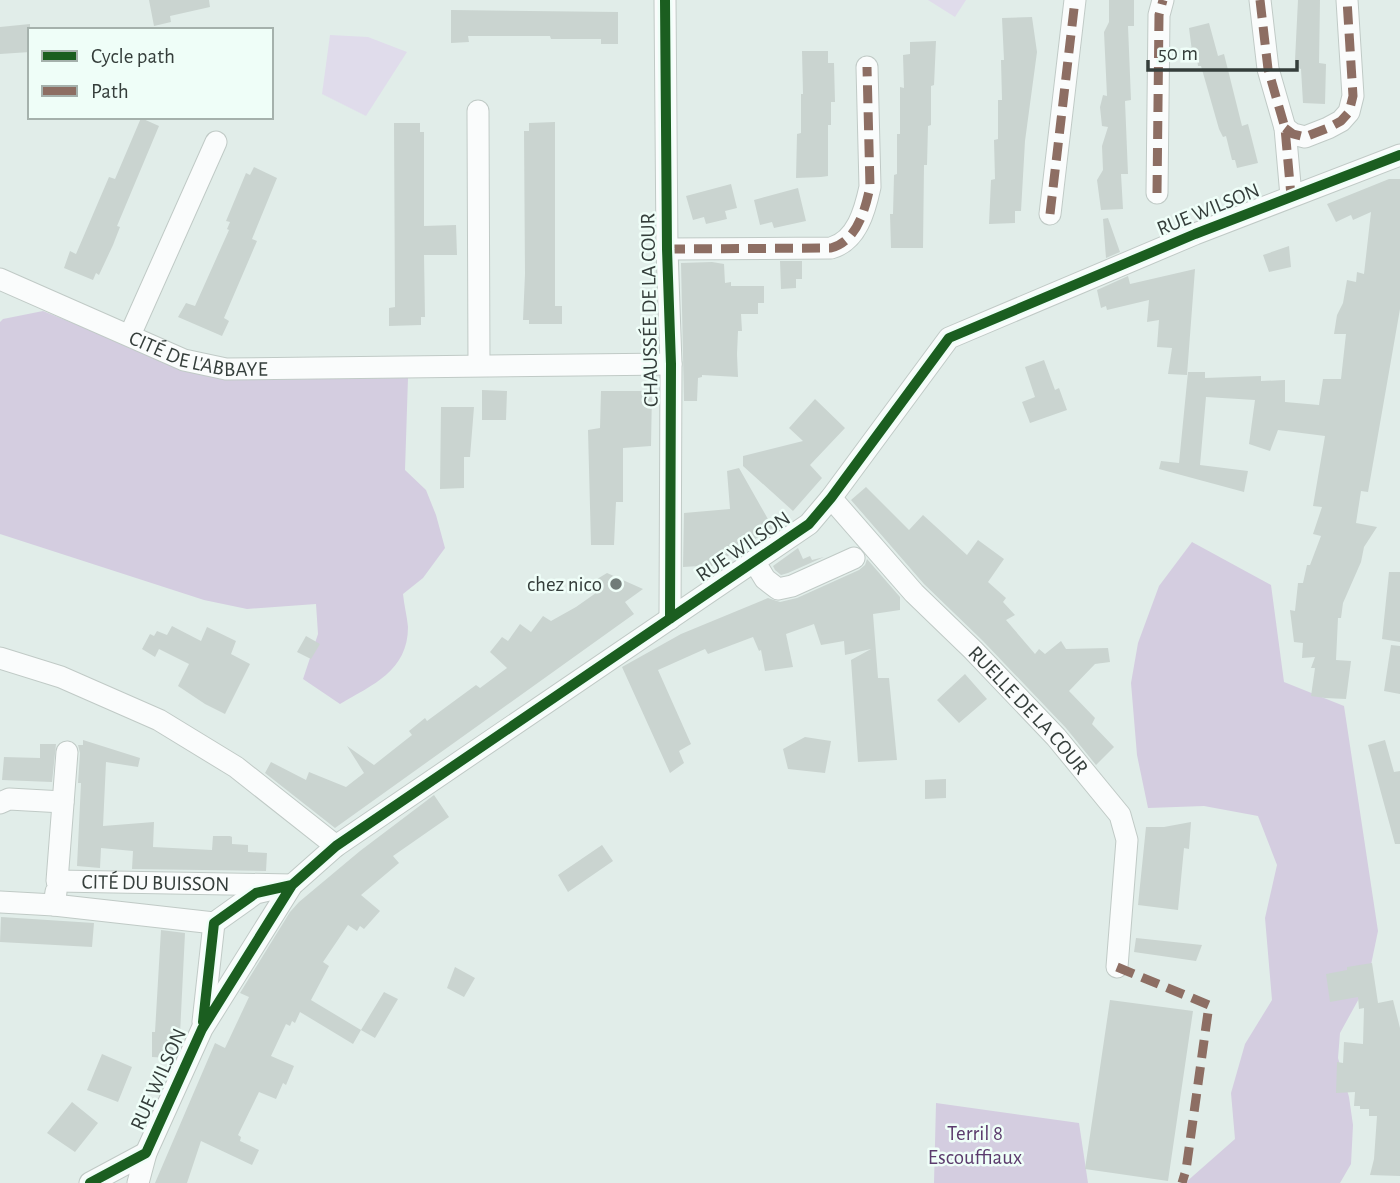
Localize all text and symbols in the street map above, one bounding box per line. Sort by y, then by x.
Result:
legend [28,28,273,119]
scale bar [1148,28,1297,72]
text: 50 m [1158,43,1198,64]
text: Cycle path [91,46,175,67]
text: Path [91,81,129,102]
street label: RUE WILSON [1154,179,1263,240]
street label: CHAUSSÉE DE LA COUR [635,213,662,407]
street label: CITÉ DE L'ABBAYE [126,327,268,380]
street label: RUE WILSON [692,507,794,586]
place label: chez nico [527,574,602,595]
marker: chez nico [608,576,624,592]
street label: RUELLE DE LA COUR [964,642,1092,779]
street label: CITÉ DU BUISSON [81,870,230,895]
street label: RUE WILSON [127,1025,190,1133]
park label: Terril 8 Escouffiaux [928,1123,1022,1168]

